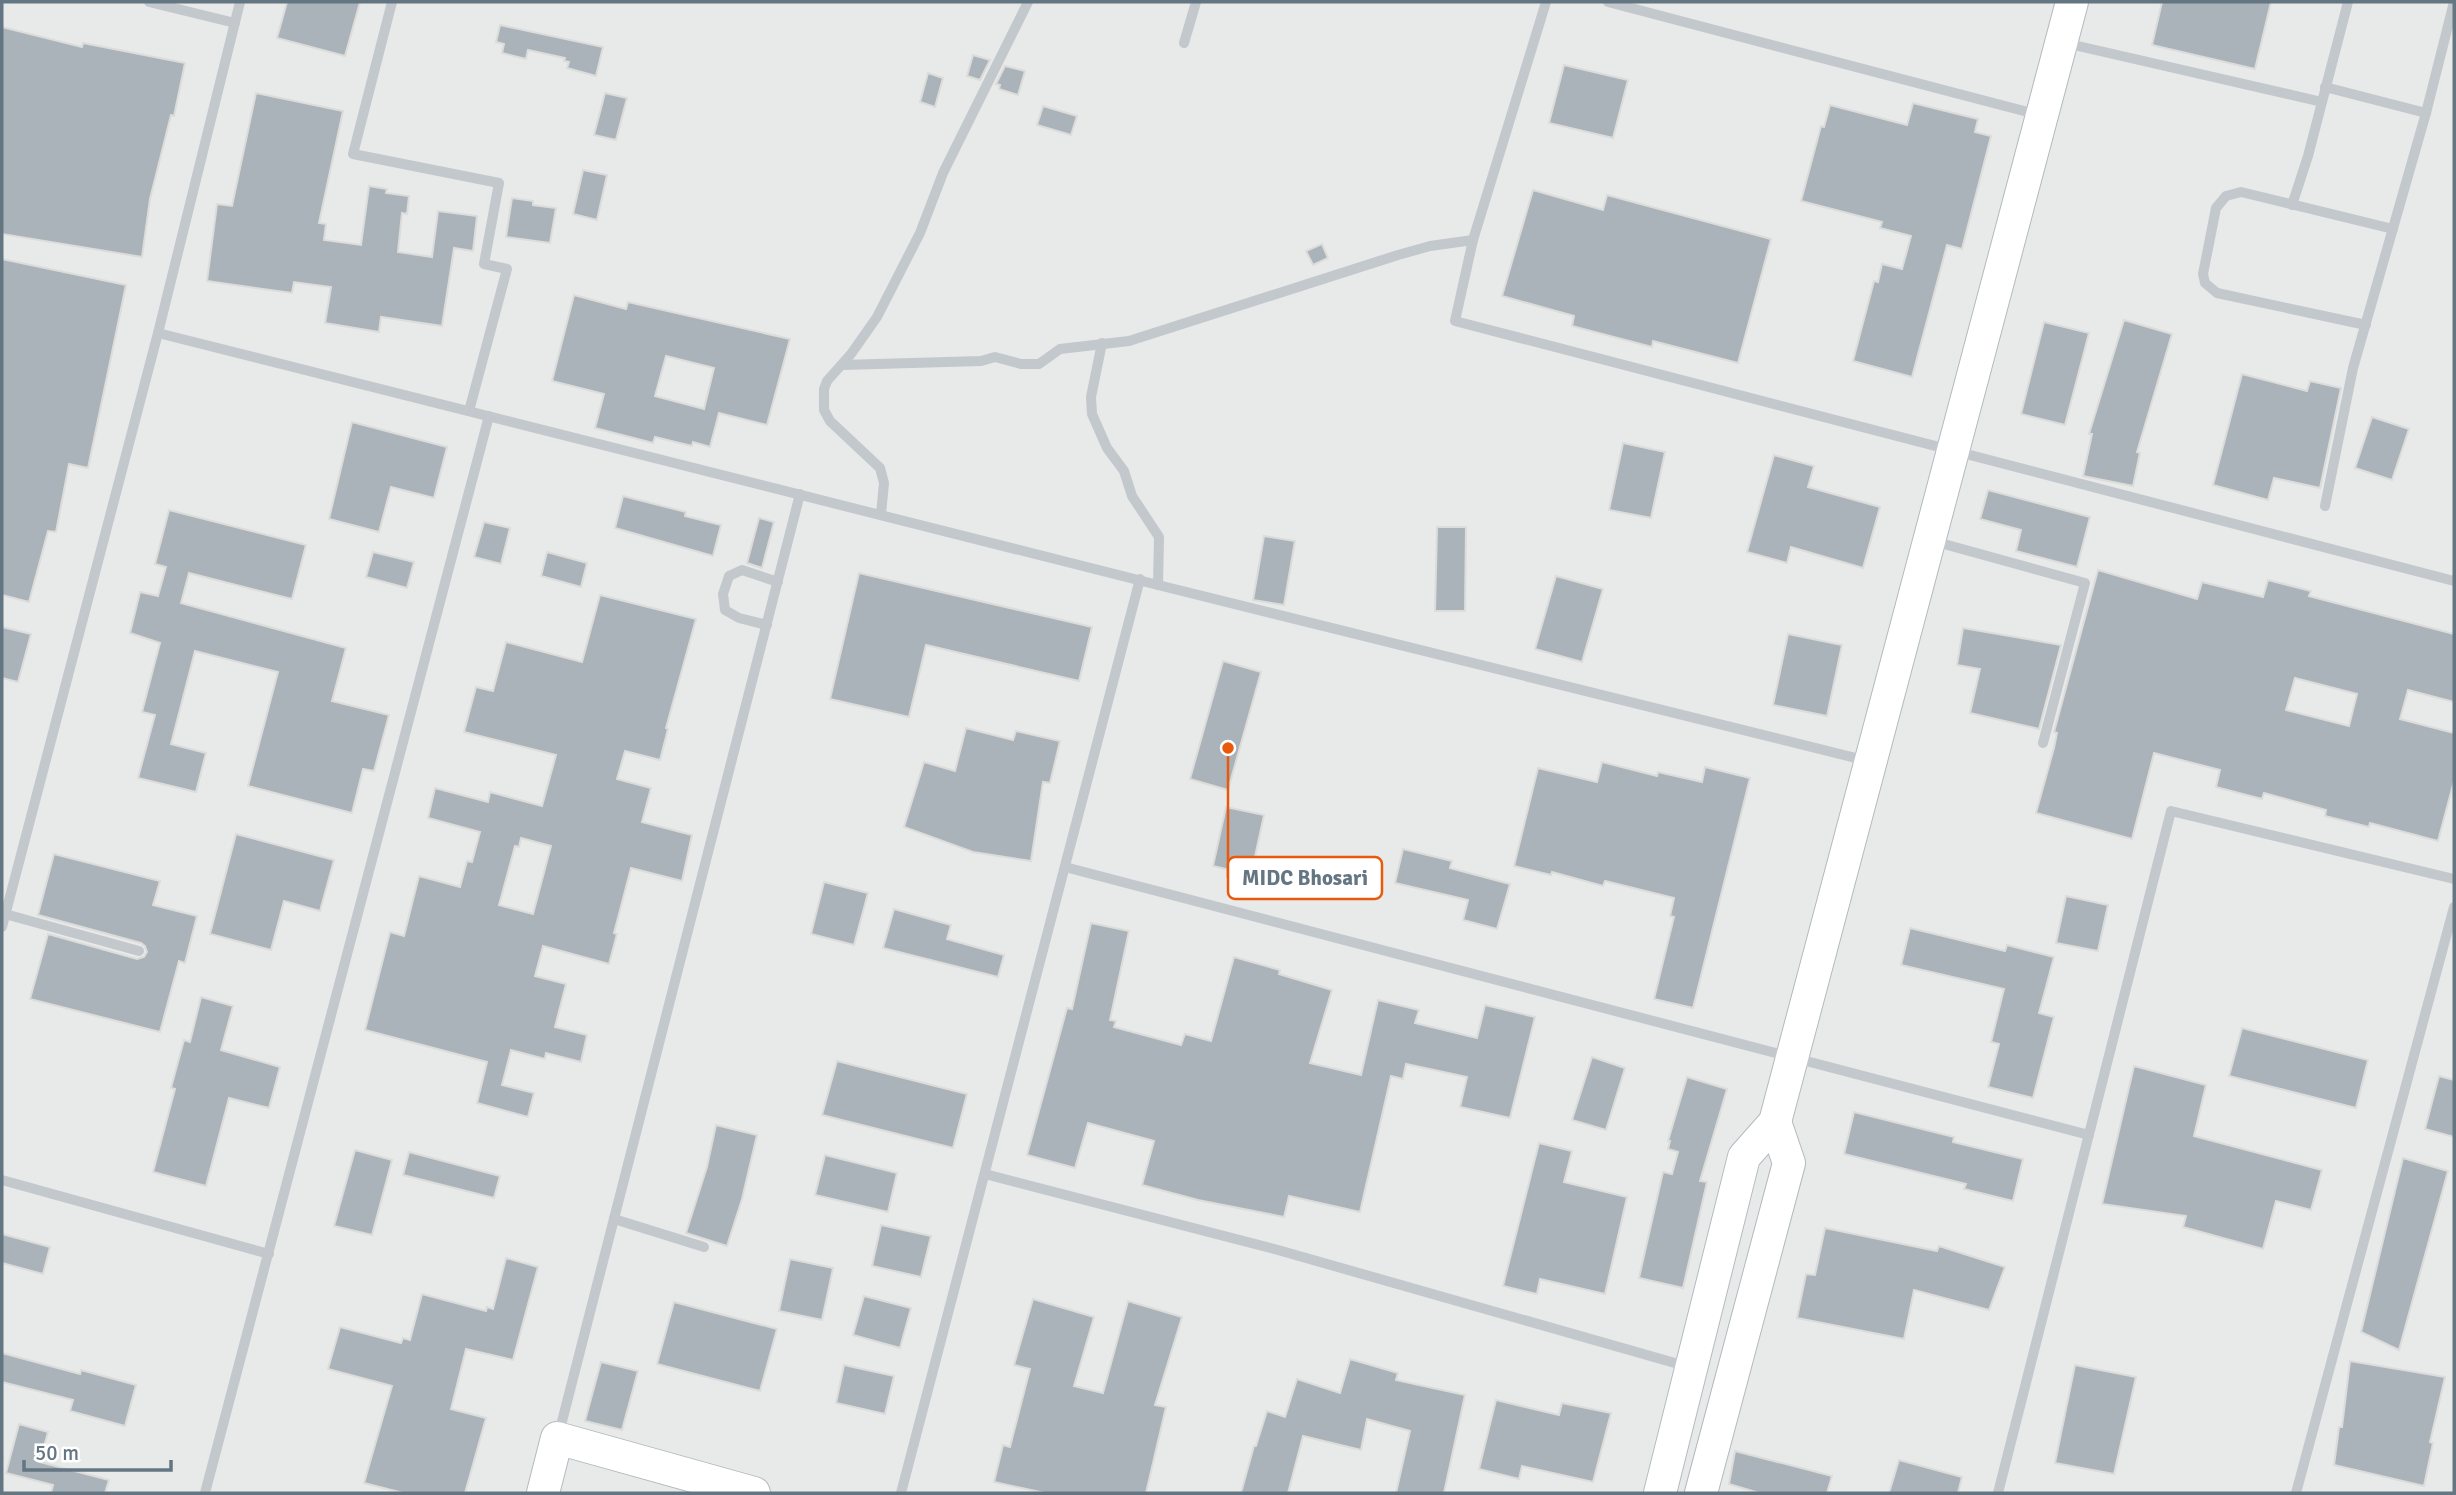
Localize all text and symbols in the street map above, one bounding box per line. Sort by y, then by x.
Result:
callout: MIDC Bhosari [1228,857,1382,899]
text: MIDC Bhosari [1242,865,1368,891]
scale bar [24,1428,172,1472]
text: 50 m [35,1440,79,1466]

